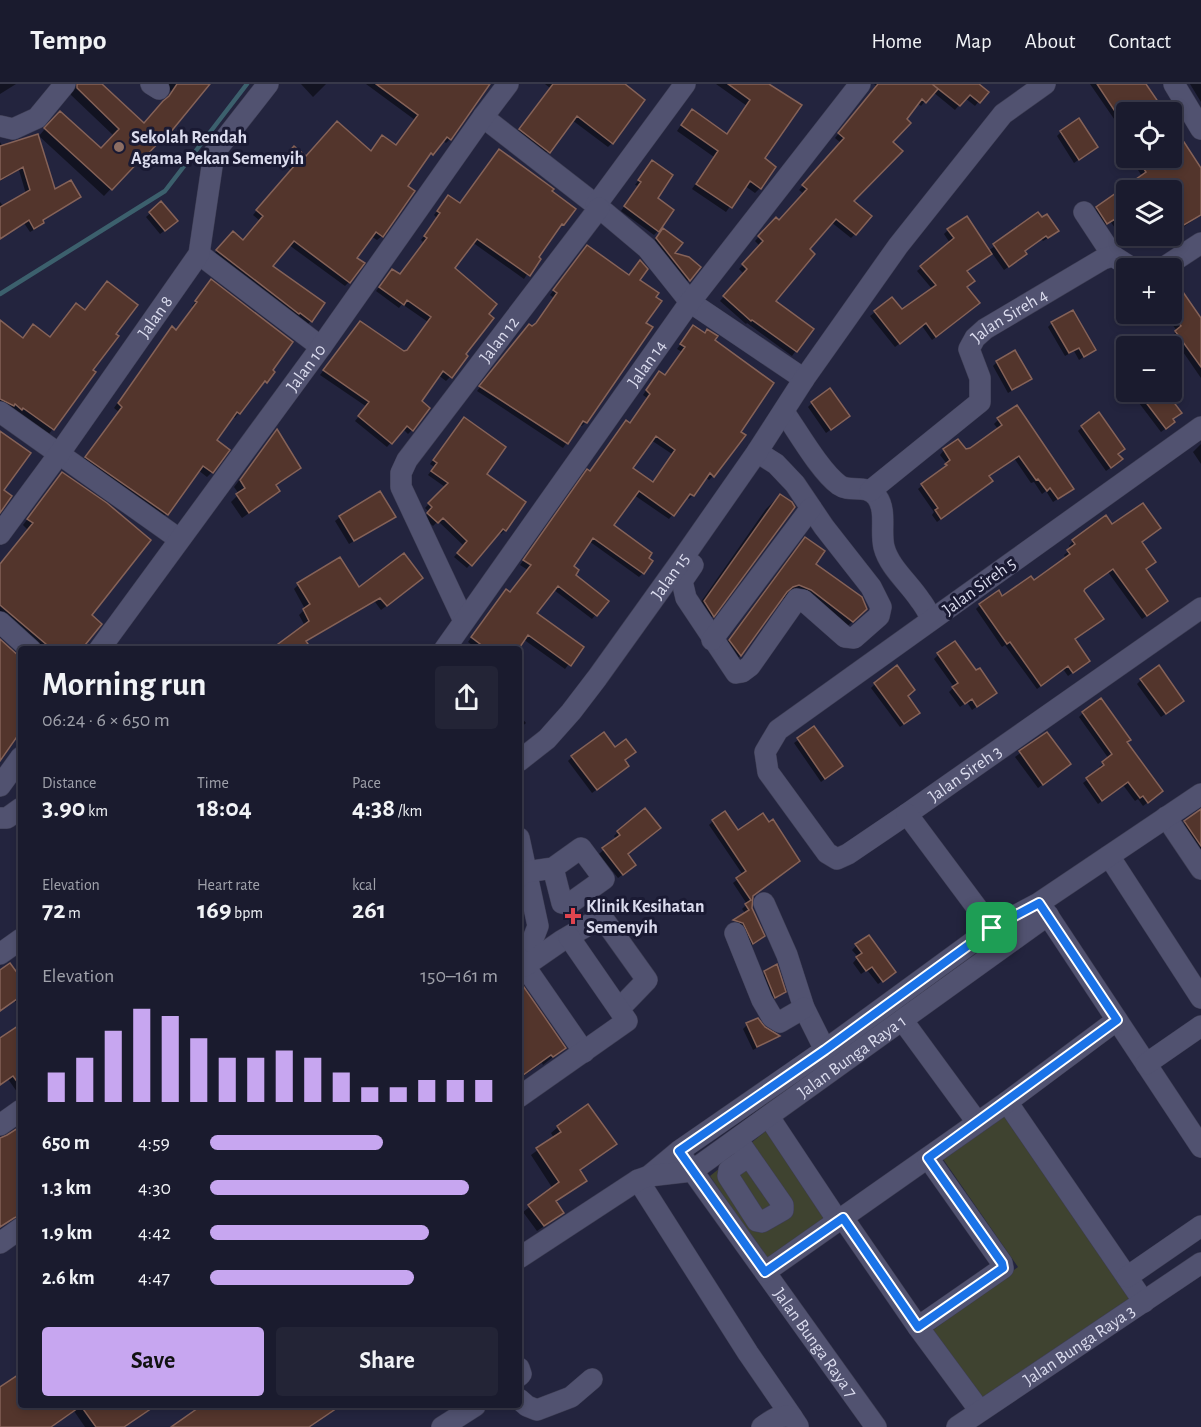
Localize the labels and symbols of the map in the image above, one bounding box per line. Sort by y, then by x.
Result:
place label: Sekolah Rendah Agama Pekan Semenyih [131,129,304,168]
marker: Sekolah Rendah Agama Pekan Semenyih [112,140,126,154]
street label: Jalan Sireh 4 [968,286,1051,347]
street label: Jalan 8 [135,293,177,342]
street label: Jalan 12 [477,314,523,366]
street label: Jalan 14 [625,337,670,391]
street label: Jalan 10 [283,341,330,395]
street label: Jalan 15 [648,550,693,603]
street label: Jalan Sireh 5 [940,554,1019,619]
street label: Jalan Sireh 3 [925,742,1005,806]
place label: Klinik Kesihatan Semenyih [586,898,704,937]
pin [966,902,1017,953]
marker: Klinik Kesihatan Semenyih [564,907,582,925]
street label: Jalan Bunga Raya 1 [795,1012,910,1102]
street label: Jalan Bunga Raya 7 [770,1285,860,1401]
street label: Jalan Bunga Raya 3 [1021,1302,1139,1390]

